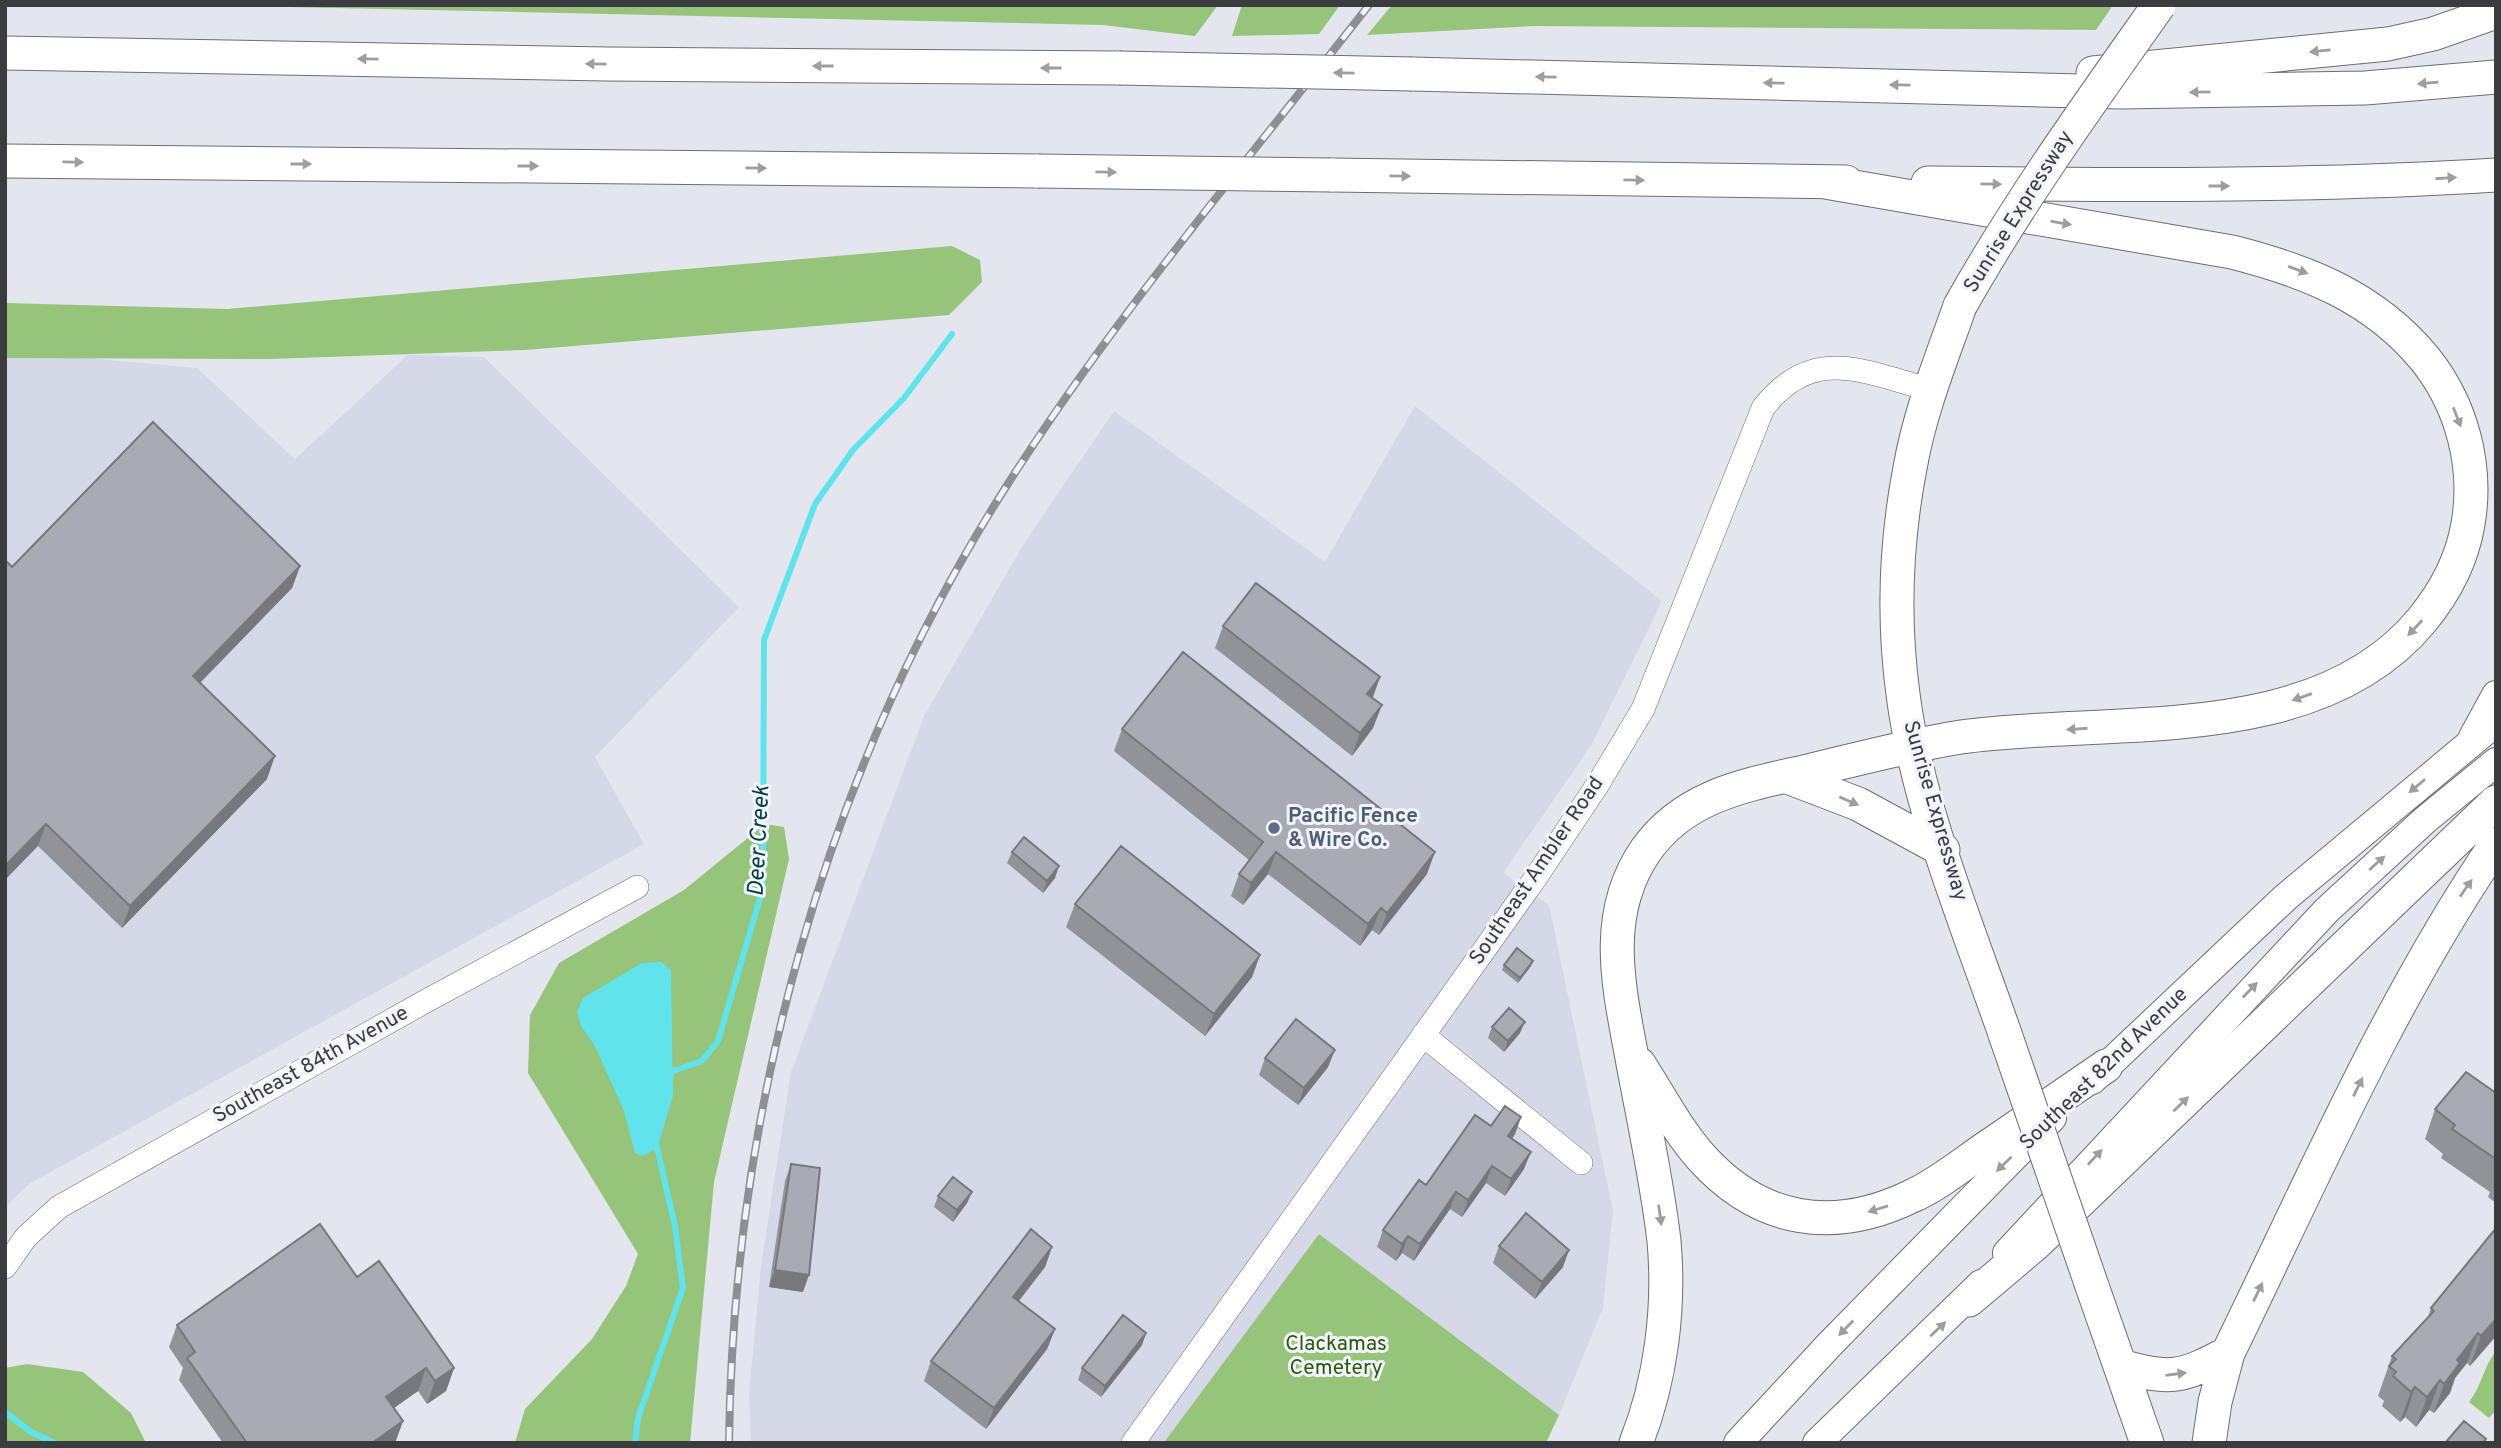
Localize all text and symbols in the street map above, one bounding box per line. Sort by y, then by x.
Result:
one-way arrow [2309,45,2331,56]
one-way arrow [357,54,379,65]
one-way arrow [584,58,606,70]
one-way arrow [812,60,834,72]
one-way arrow [1039,62,1061,74]
one-way arrow [1332,67,1354,79]
one-way arrow [1535,72,1557,83]
one-way arrow [1762,77,1784,88]
one-way arrow [2417,78,2439,89]
one-way arrow [1889,80,1911,91]
one-way arrow [2189,86,2211,98]
street label: Sunrise Expressway [1958,126,2080,298]
one-way arrow [63,156,85,168]
one-way arrow [290,158,312,170]
one-way arrow [518,160,540,172]
one-way arrow [745,162,767,174]
one-way arrow [1096,166,1118,178]
one-way arrow [1389,171,1411,182]
one-way arrow [2435,172,2457,183]
one-way arrow [1623,174,1645,186]
one-way arrow [1981,178,2003,190]
one-way arrow [2208,180,2230,192]
one-way arrow [2050,218,2072,229]
one-way arrow [2287,265,2308,276]
one-way arrow [2452,406,2463,427]
one-way arrow [2407,619,2423,637]
one-way arrow [2291,692,2312,703]
street label: Sunrise Expressway [1896,718,1974,904]
one-way arrow [2066,724,2088,735]
street label: Southeast Ambler Road [1464,771,1610,971]
one-way arrow [2408,778,2426,794]
water label: Deer Creek [743,784,777,897]
one-way arrow [1839,795,1860,806]
place label: Pacific Fence & Wire Co. [1288,803,1418,854]
marker: Pacific Fence & Wire Co. [1266,820,1282,836]
one-way arrow [2368,855,2386,871]
one-way arrow [2459,878,2472,897]
street label: Southeast 82nd Avenue [2014,982,2194,1156]
one-way arrow [2241,982,2257,999]
street label: Southeast 84th Avenue [208,1000,414,1130]
one-way arrow [2352,1077,2363,1097]
one-way arrow [2172,1097,2189,1113]
one-way arrow [2086,1149,2102,1166]
one-way arrow [1996,1156,2013,1173]
one-way arrow [1655,1205,1666,1227]
one-way arrow [1867,1205,1888,1215]
one-way arrow [2252,1282,2264,1302]
one-way arrow [1837,1319,1854,1336]
one-way arrow [1929,1321,1946,1337]
park label: Clackamas Cemetery [1285,1331,1387,1382]
one-way arrow [2165,1369,2187,1380]

